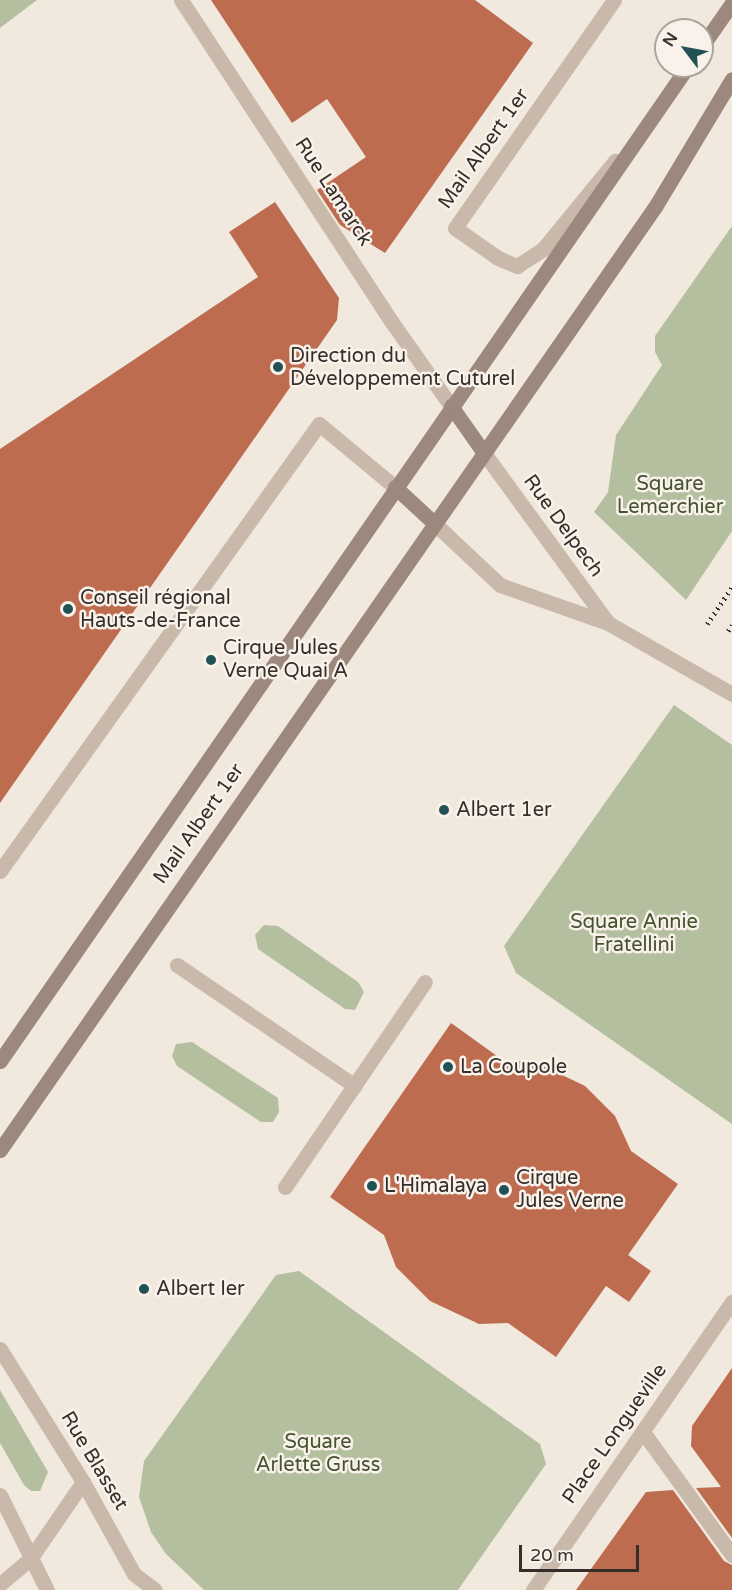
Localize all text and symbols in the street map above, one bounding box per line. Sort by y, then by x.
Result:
north arrow [654,18,714,78]
text: N [659,29,682,50]
street label: Mail Albert 1er [434,84,534,214]
street label: Rue Lamarck [289,133,377,251]
place label: Direction du Développement Cuturel [290,344,515,391]
marker: Direction du Développement Cuturel [271,360,285,374]
street label: Rue Delpech [518,470,608,582]
park label: Square Lemerchier [617,472,723,519]
place label: Conseil régional Hauts-de-France [80,586,241,633]
marker: Conseil régional Hauts-de-France [61,602,75,616]
place label: Cirque Jules Verne Quai A [223,636,348,683]
marker: Cirque Jules Verne Quai A [204,653,218,667]
street label: Mail Albert 1er [149,759,249,889]
place label: Albert 1er [456,798,552,822]
marker: Albert 1er [437,803,451,817]
park label: Square Annie Fratellini [570,911,698,958]
place label: La Coupole [460,1055,567,1079]
marker: La Coupole [441,1060,455,1074]
place label: Cirque Jules Verne [516,1166,624,1213]
place label: L'Himalaya [384,1174,487,1198]
marker: L'Himalaya [365,1179,379,1193]
marker: Cirque Jules Verne [497,1183,511,1197]
place label: Albert Ier [156,1277,245,1301]
marker: Albert Ier [137,1282,151,1296]
street label: Place Longueville [558,1359,672,1509]
street label: Rue Blasset [55,1407,133,1515]
park label: Square Arlette Gruss [256,1430,380,1477]
scale bar [522,1533,642,1571]
text: 20 m [530,1544,574,1566]

